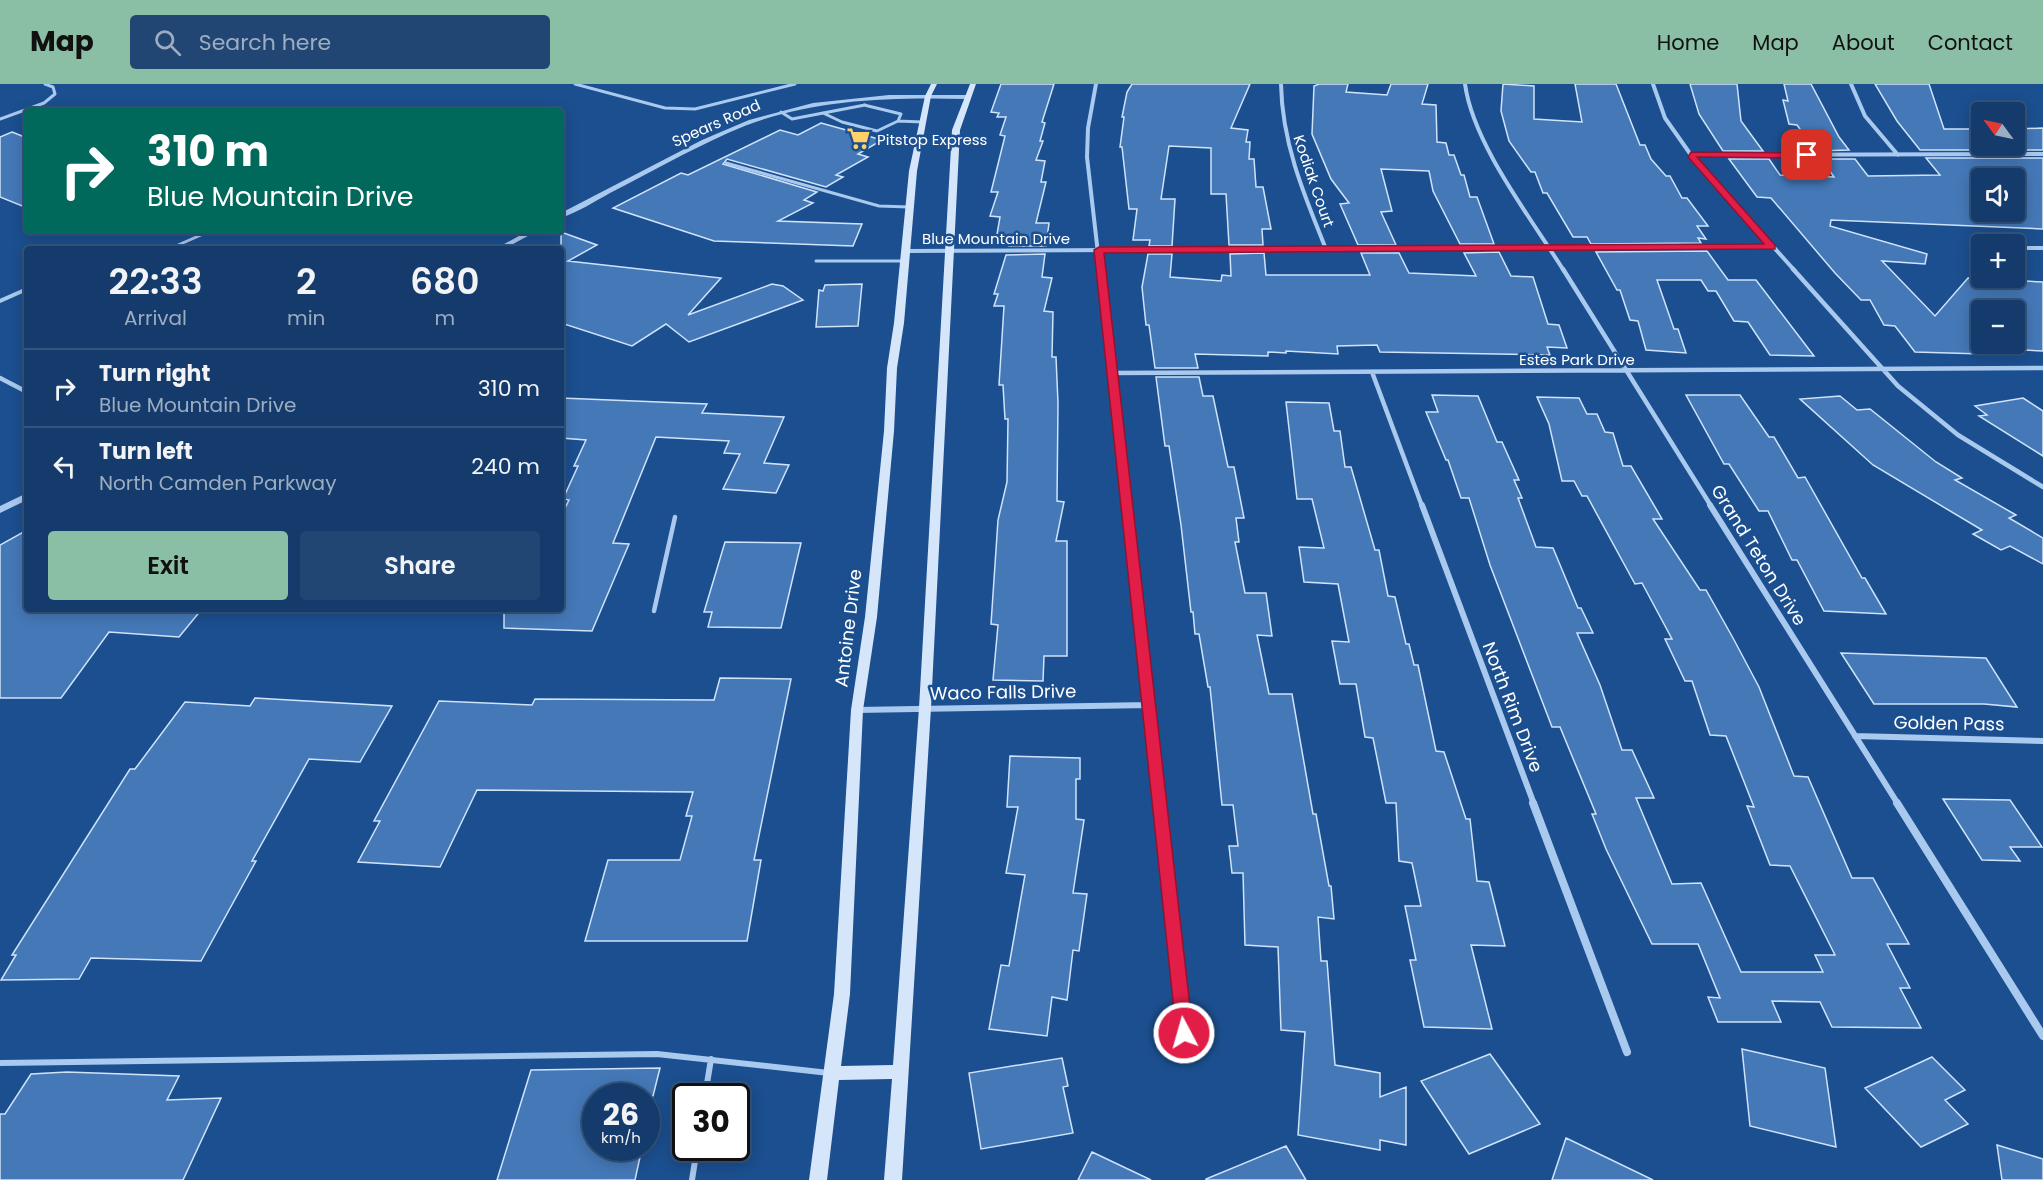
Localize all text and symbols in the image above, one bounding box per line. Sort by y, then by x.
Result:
search box [130,15,550,69]
text: Map [30,22,94,61]
icon: search [151,26,184,59]
text: Search here [199,27,331,58]
text: Home [1657,28,1719,57]
text: Map [1752,28,1799,57]
text: About [1832,28,1895,57]
text: Contact [1928,28,2013,57]
street label: Spears Road [668,94,764,152]
north arrow [1971,102,2025,156]
map controls [1971,102,2025,354]
text: 310 m [147,122,269,181]
supermarket icon: Pitstop Express [846,126,872,152]
place label: Pitstop Express [877,129,988,150]
pin [1781,129,1832,180]
icon: right [48,132,126,210]
street label: Kodiak Court [1288,132,1340,230]
icon: arrive [1790,138,1823,171]
button: sound [1971,168,2025,222]
text: Blue Mountain Drive [147,178,413,215]
street label: Blue Mountain Drive [922,228,1070,249]
button: + [1971,234,2025,288]
text: 22:33 [109,256,203,307]
text: 2 [296,256,317,307]
text: 680 [410,256,479,307]
button: − [1971,300,2025,354]
text: Arrival [124,304,187,332]
text: min [287,304,325,332]
text: m [434,304,455,332]
street label: Estes Park Drive [1519,349,1635,370]
text: Turn right [99,358,210,389]
icon: right [48,372,81,405]
text: 310 m [478,373,540,404]
text: Blue Mountain Drive [99,391,296,419]
text: Turn left [99,436,193,467]
icon: left [48,450,81,483]
text: 240 m [471,451,540,482]
text: North Camden Parkway [99,469,336,497]
street label: Grand Teton Drive [1706,480,1812,630]
button: Exit [48,531,288,600]
button: Share [300,531,540,600]
street label: Antoine Drive [828,568,868,688]
street label: North Rim Drive [1477,638,1549,776]
street label: Waco Falls Drive [930,678,1076,706]
street label: Golden Pass [1893,710,2005,736]
position arrow [1152,1001,1216,1065]
speed limit sign: 30 [672,1083,750,1161]
text: 26 [603,1093,639,1136]
text: km/h [601,1127,641,1148]

